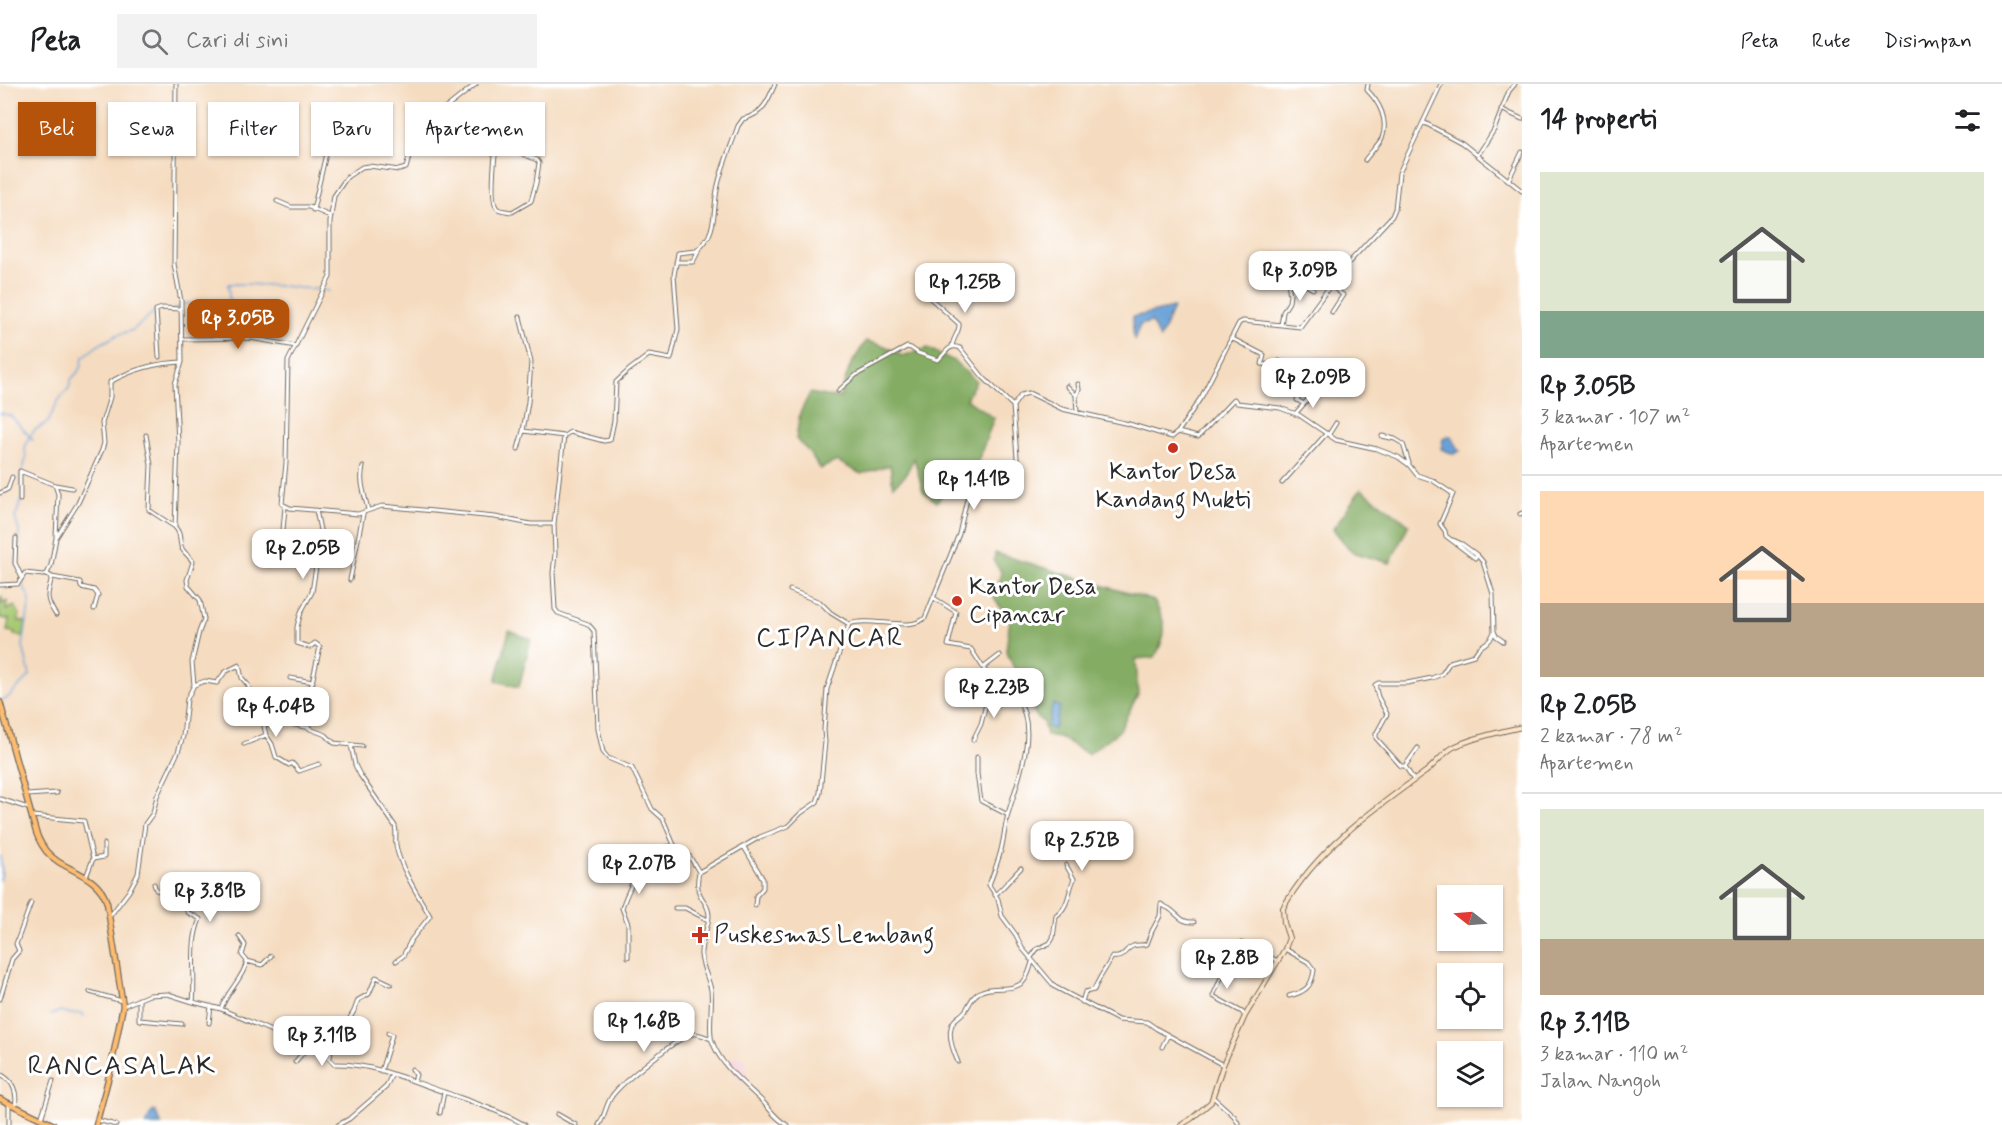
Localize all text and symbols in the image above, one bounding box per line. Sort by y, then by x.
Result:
search box [117,14,537,68]
text: Peta [30,23,81,60]
icon: search [138,25,171,58]
text: Cari di sini [186,27,289,55]
text: Peta [1741,27,1779,55]
text: Rute [1812,27,1851,55]
text: Disimpan [1884,27,1972,55]
chip: Beli [18,102,96,156]
chip: Sewa [108,102,196,156]
chip: Filter [208,102,299,156]
chip: Baru [311,102,393,156]
chip: Apartemen [405,102,545,156]
text: 14 properti [1540,103,1656,137]
icon: filters [1951,104,1984,137]
icon: home [1708,211,1816,319]
pin: Rp 3.09B [1238,251,1362,302]
text: Rp 3.09B [1263,257,1337,284]
pin: Rp 1.25B [903,263,1027,314]
text: Rp 1.25B [929,269,1001,296]
pin: Rp 3.05B [176,299,300,350]
text: Rp 3.05B [201,305,275,332]
pin: Rp 2.09B [1251,358,1375,409]
text: Rp 2.09B [1275,364,1351,391]
text: Rp 3.05B [1540,370,1636,404]
text: 3 kamar · 107 m² [1540,404,1690,431]
text: Apartemen [1540,431,1633,458]
marker: Kantor Desa Kandang Mukti [1166,441,1180,455]
place label: Kantor Desa Kandang Mukti [1096,457,1250,519]
pin: Rp 1.41B [912,460,1036,511]
text: Rp 1.41B [938,466,1010,493]
pin: Rp 2.05B [241,529,365,580]
icon: home [1708,530,1816,638]
text: Rp 2.05B [266,535,340,562]
place label: Kantor Desa Cipancar [969,572,1097,631]
marker: Kantor Desa Cipancar [950,594,964,608]
district label: CIPANCAR [756,621,904,656]
pin: Rp 2.23B [932,668,1056,719]
text: Rp 2.23B [959,674,1029,701]
pin: Rp 4.04B [214,687,338,738]
text: Rp 2.05B [1540,689,1637,723]
text: Rp 4.04B [237,693,315,720]
text: 2 kamar · 78 m² [1540,723,1683,750]
text: Apartemen [1540,750,1633,777]
pin: Rp 2.52B [1020,821,1144,872]
text: Rp 2.52B [1045,827,1120,854]
pin: Rp 2.07B [577,844,701,895]
icon: home [1708,848,1816,956]
text: Rp 2.07B [602,850,676,877]
pin: Rp 3.81B [148,872,272,923]
text: Rp 3.81B [174,878,246,905]
north arrow [1437,885,1503,951]
map controls [1437,885,1503,1107]
place label: Puskesmas Lembang [714,920,934,954]
marker: Puskesmas Lembang [691,926,709,944]
pin: Rp 2.8B [1172,939,1282,990]
text: Rp 2.8B [1195,945,1259,972]
button: locate [1437,963,1503,1029]
pin: Rp 1.68B [582,1002,706,1053]
text: Rp 3.11B [1540,1007,1630,1041]
text: Rp 1.68B [608,1008,680,1035]
pin: Rp 3.11B [260,1016,384,1067]
text: Rp 3.11B [287,1022,357,1049]
button: layers [1437,1041,1503,1107]
text: 3 kamar · 110 m² [1540,1041,1688,1068]
district label: RANCASALAK [27,1049,217,1084]
text: Jalan Nangoh [1540,1068,1661,1095]

